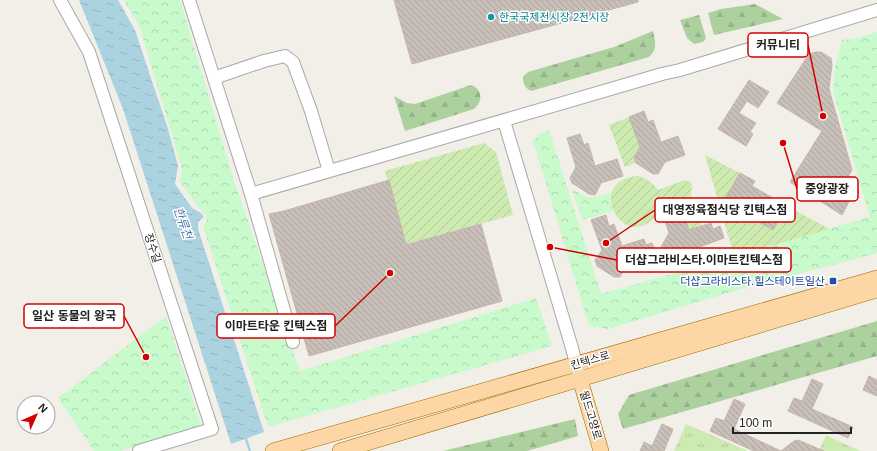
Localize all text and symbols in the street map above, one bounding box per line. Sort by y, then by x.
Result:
place label: 한국국제전시장 2전시장 [499,11,609,23]
marker: 한국국제전시장 2전시장 [486,12,496,22]
callout: 커뮤니티 [748,33,808,57]
text: 커뮤니티 [756,38,800,52]
callout: 중앙광장 [797,177,858,201]
text: 중앙광장 [805,182,849,196]
callout: 대영정육점식당 킨텍스점 [655,198,795,222]
text: 대영정육점식당 킨텍스점 [663,203,787,217]
water label: 한류천 [171,205,196,243]
street label: 장수길 [143,232,163,264]
callout: 더샵그라비스타.이마트킨텍스점 [617,248,791,272]
text: 더샵그라비스타.이마트킨텍스점 [625,253,783,267]
place label: 더샵그라비스타.힐스테이트일산 [680,275,825,287]
marker: 더샵그라비스타.힐스테이트일산 [828,276,838,286]
callout: 일산 동물의 왕국 [24,304,124,328]
text: 일산 동물의 왕국 [32,309,116,323]
callout: 이마트타운 킨텍스점 [217,314,335,338]
text: 이마트타운 킨텍스점 [225,319,327,333]
street label: 킨텍스로 [569,349,611,371]
street label: 월드고양로 [578,389,604,441]
north arrow [16,395,56,435]
text: N [36,401,50,415]
scale bar [733,409,851,435]
text: 100 m [739,416,772,430]

